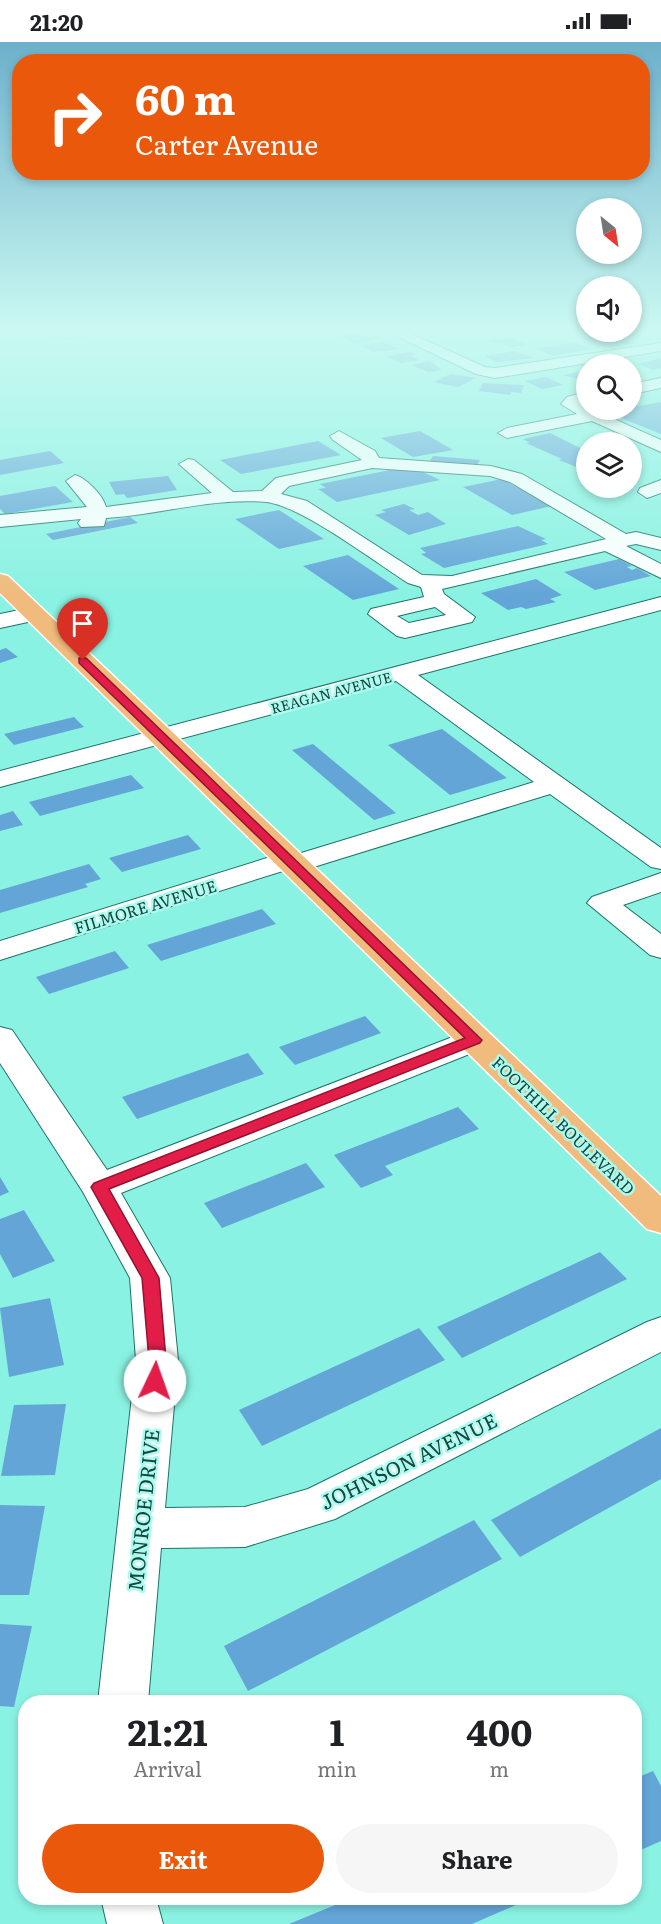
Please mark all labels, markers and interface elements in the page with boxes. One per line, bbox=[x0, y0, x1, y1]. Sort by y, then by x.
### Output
text: 21:20 bbox=[30, 5, 83, 38]
text: 60 m bbox=[135, 66, 236, 128]
icon: right bbox=[36, 78, 114, 156]
text: Carter Avenue bbox=[135, 123, 318, 163]
north arrow bbox=[576, 198, 642, 264]
map controls bbox=[576, 198, 642, 498]
button: sound bbox=[576, 276, 642, 342]
button: search bbox=[576, 354, 642, 420]
button: layers bbox=[576, 432, 642, 498]
pin bbox=[57, 598, 108, 660]
icon: arrive bbox=[66, 607, 99, 640]
street label: REAGAN AVENUE bbox=[268, 666, 394, 718]
street label: FILMORE AVENUE bbox=[71, 873, 219, 939]
street label: FOOTHILL BOULEVARD bbox=[487, 1050, 641, 1200]
position arrow bbox=[123, 1349, 187, 1413]
street label: JOHNSON AVENUE bbox=[315, 1404, 501, 1516]
street label: MONROE DRIVE bbox=[119, 1427, 165, 1593]
text: 21:21 bbox=[128, 1704, 208, 1757]
text: 1 bbox=[330, 1704, 344, 1757]
text: 400 bbox=[466, 1704, 532, 1757]
text: Arrival bbox=[134, 1753, 202, 1783]
text: min bbox=[317, 1753, 357, 1783]
text: m bbox=[490, 1753, 509, 1783]
button: Exit bbox=[42, 1824, 324, 1893]
button: Share bbox=[336, 1824, 618, 1893]

